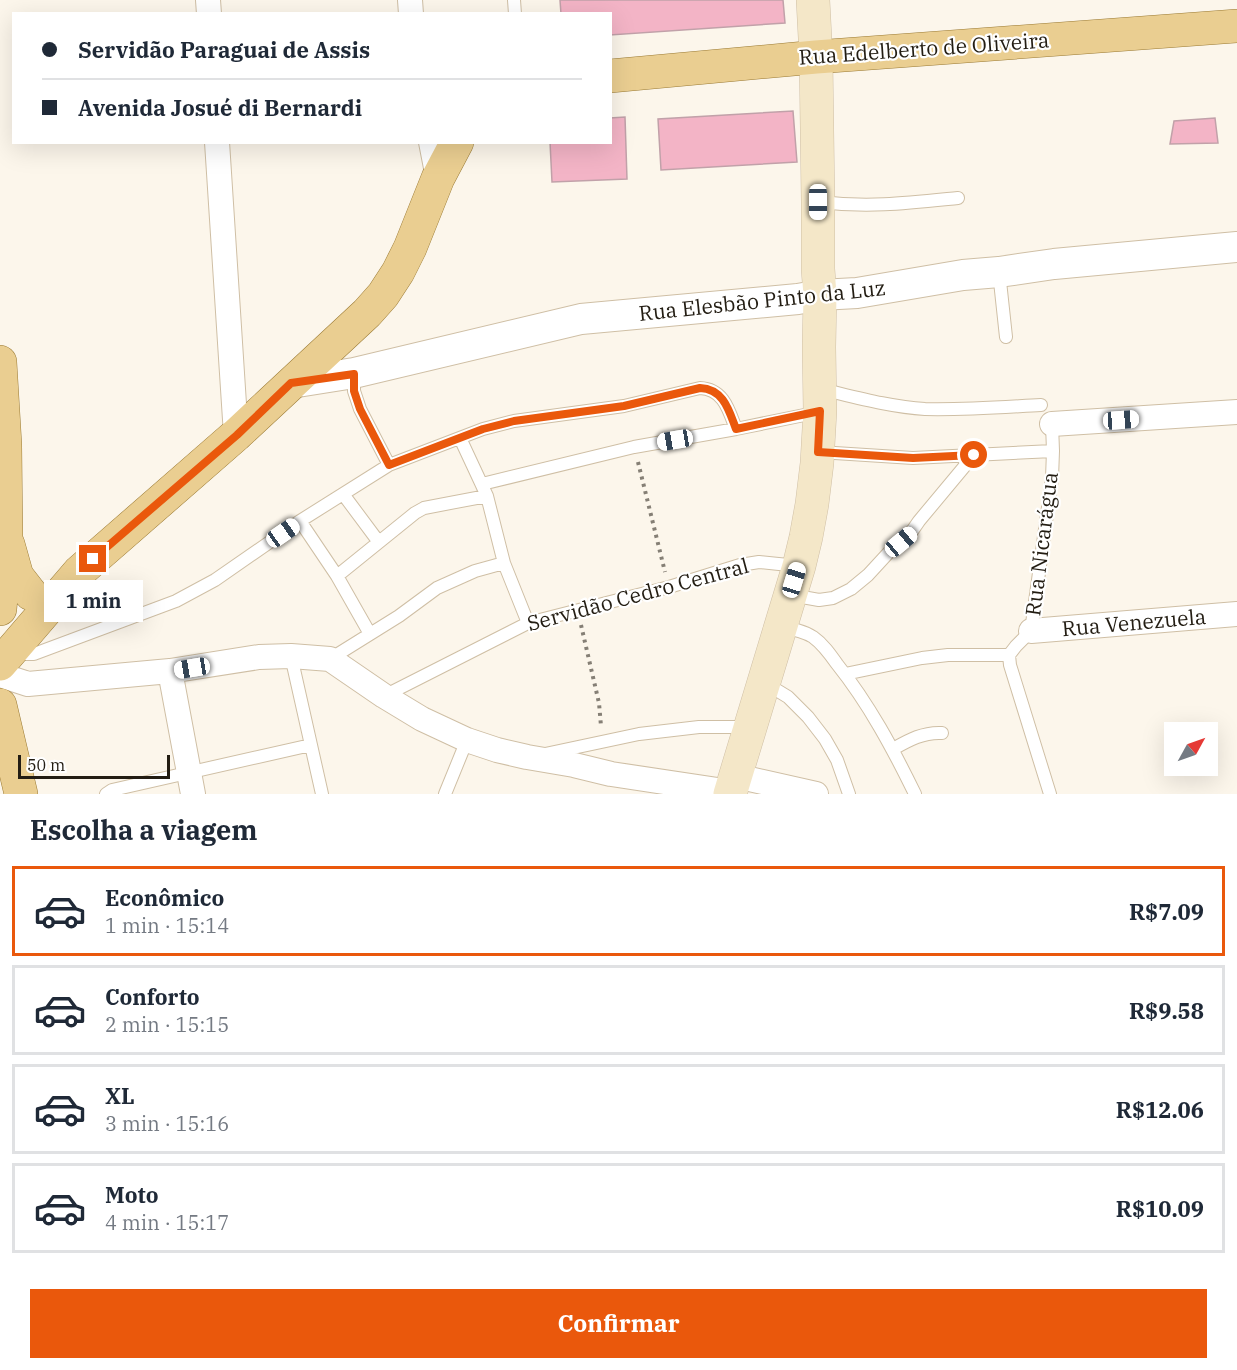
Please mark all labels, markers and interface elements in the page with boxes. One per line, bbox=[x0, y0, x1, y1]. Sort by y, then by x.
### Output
street label: Rua Edelberto de Oliveira bbox=[798, 25, 1050, 71]
text: Servidão Paraguai de Assis bbox=[78, 35, 370, 64]
text: Avenida Josué di Bernardi bbox=[78, 93, 362, 122]
car bbox=[809, 184, 827, 220]
street label: Rua Elesbão Pinto da Luz bbox=[637, 273, 887, 327]
car bbox=[1102, 410, 1140, 430]
car bbox=[656, 428, 694, 452]
route start bbox=[960, 441, 987, 468]
street label: Rua Nicarágua bbox=[1018, 470, 1064, 618]
car bbox=[263, 515, 303, 551]
car bbox=[881, 524, 921, 560]
route end bbox=[79, 545, 106, 572]
street label: Servidão Cedro Central bbox=[524, 551, 752, 637]
car bbox=[780, 560, 808, 600]
callout: 1 min bbox=[44, 580, 142, 622]
text: 1 min bbox=[66, 587, 122, 614]
street label: Rua Venezuela bbox=[1061, 602, 1207, 642]
car bbox=[173, 656, 211, 680]
north arrow bbox=[1164, 722, 1218, 776]
map controls bbox=[1164, 722, 1218, 776]
scale bar bbox=[18, 752, 170, 780]
text: 50 m bbox=[27, 755, 65, 775]
text: Escolha a viagem bbox=[30, 812, 257, 847]
text: Econômico bbox=[105, 883, 224, 912]
icon: car bbox=[33, 884, 87, 938]
text: R$7.09 bbox=[1129, 897, 1204, 926]
text: 1 min · 15:14 bbox=[105, 912, 229, 939]
text: Conforto bbox=[105, 982, 200, 1011]
icon: car bbox=[33, 983, 87, 1037]
text: R$9.58 bbox=[1129, 996, 1204, 1025]
text: 2 min · 15:15 bbox=[105, 1011, 229, 1038]
text: XL bbox=[105, 1081, 135, 1110]
icon: car bbox=[33, 1082, 87, 1136]
text: R$12.06 bbox=[1116, 1095, 1204, 1124]
text: 3 min · 15:16 bbox=[105, 1110, 229, 1137]
text: Moto bbox=[105, 1180, 159, 1209]
icon: car bbox=[33, 1181, 87, 1235]
text: R$10.09 bbox=[1116, 1194, 1204, 1223]
text: 4 min · 15:17 bbox=[105, 1209, 229, 1236]
button: Confirmar bbox=[30, 1289, 1207, 1358]

